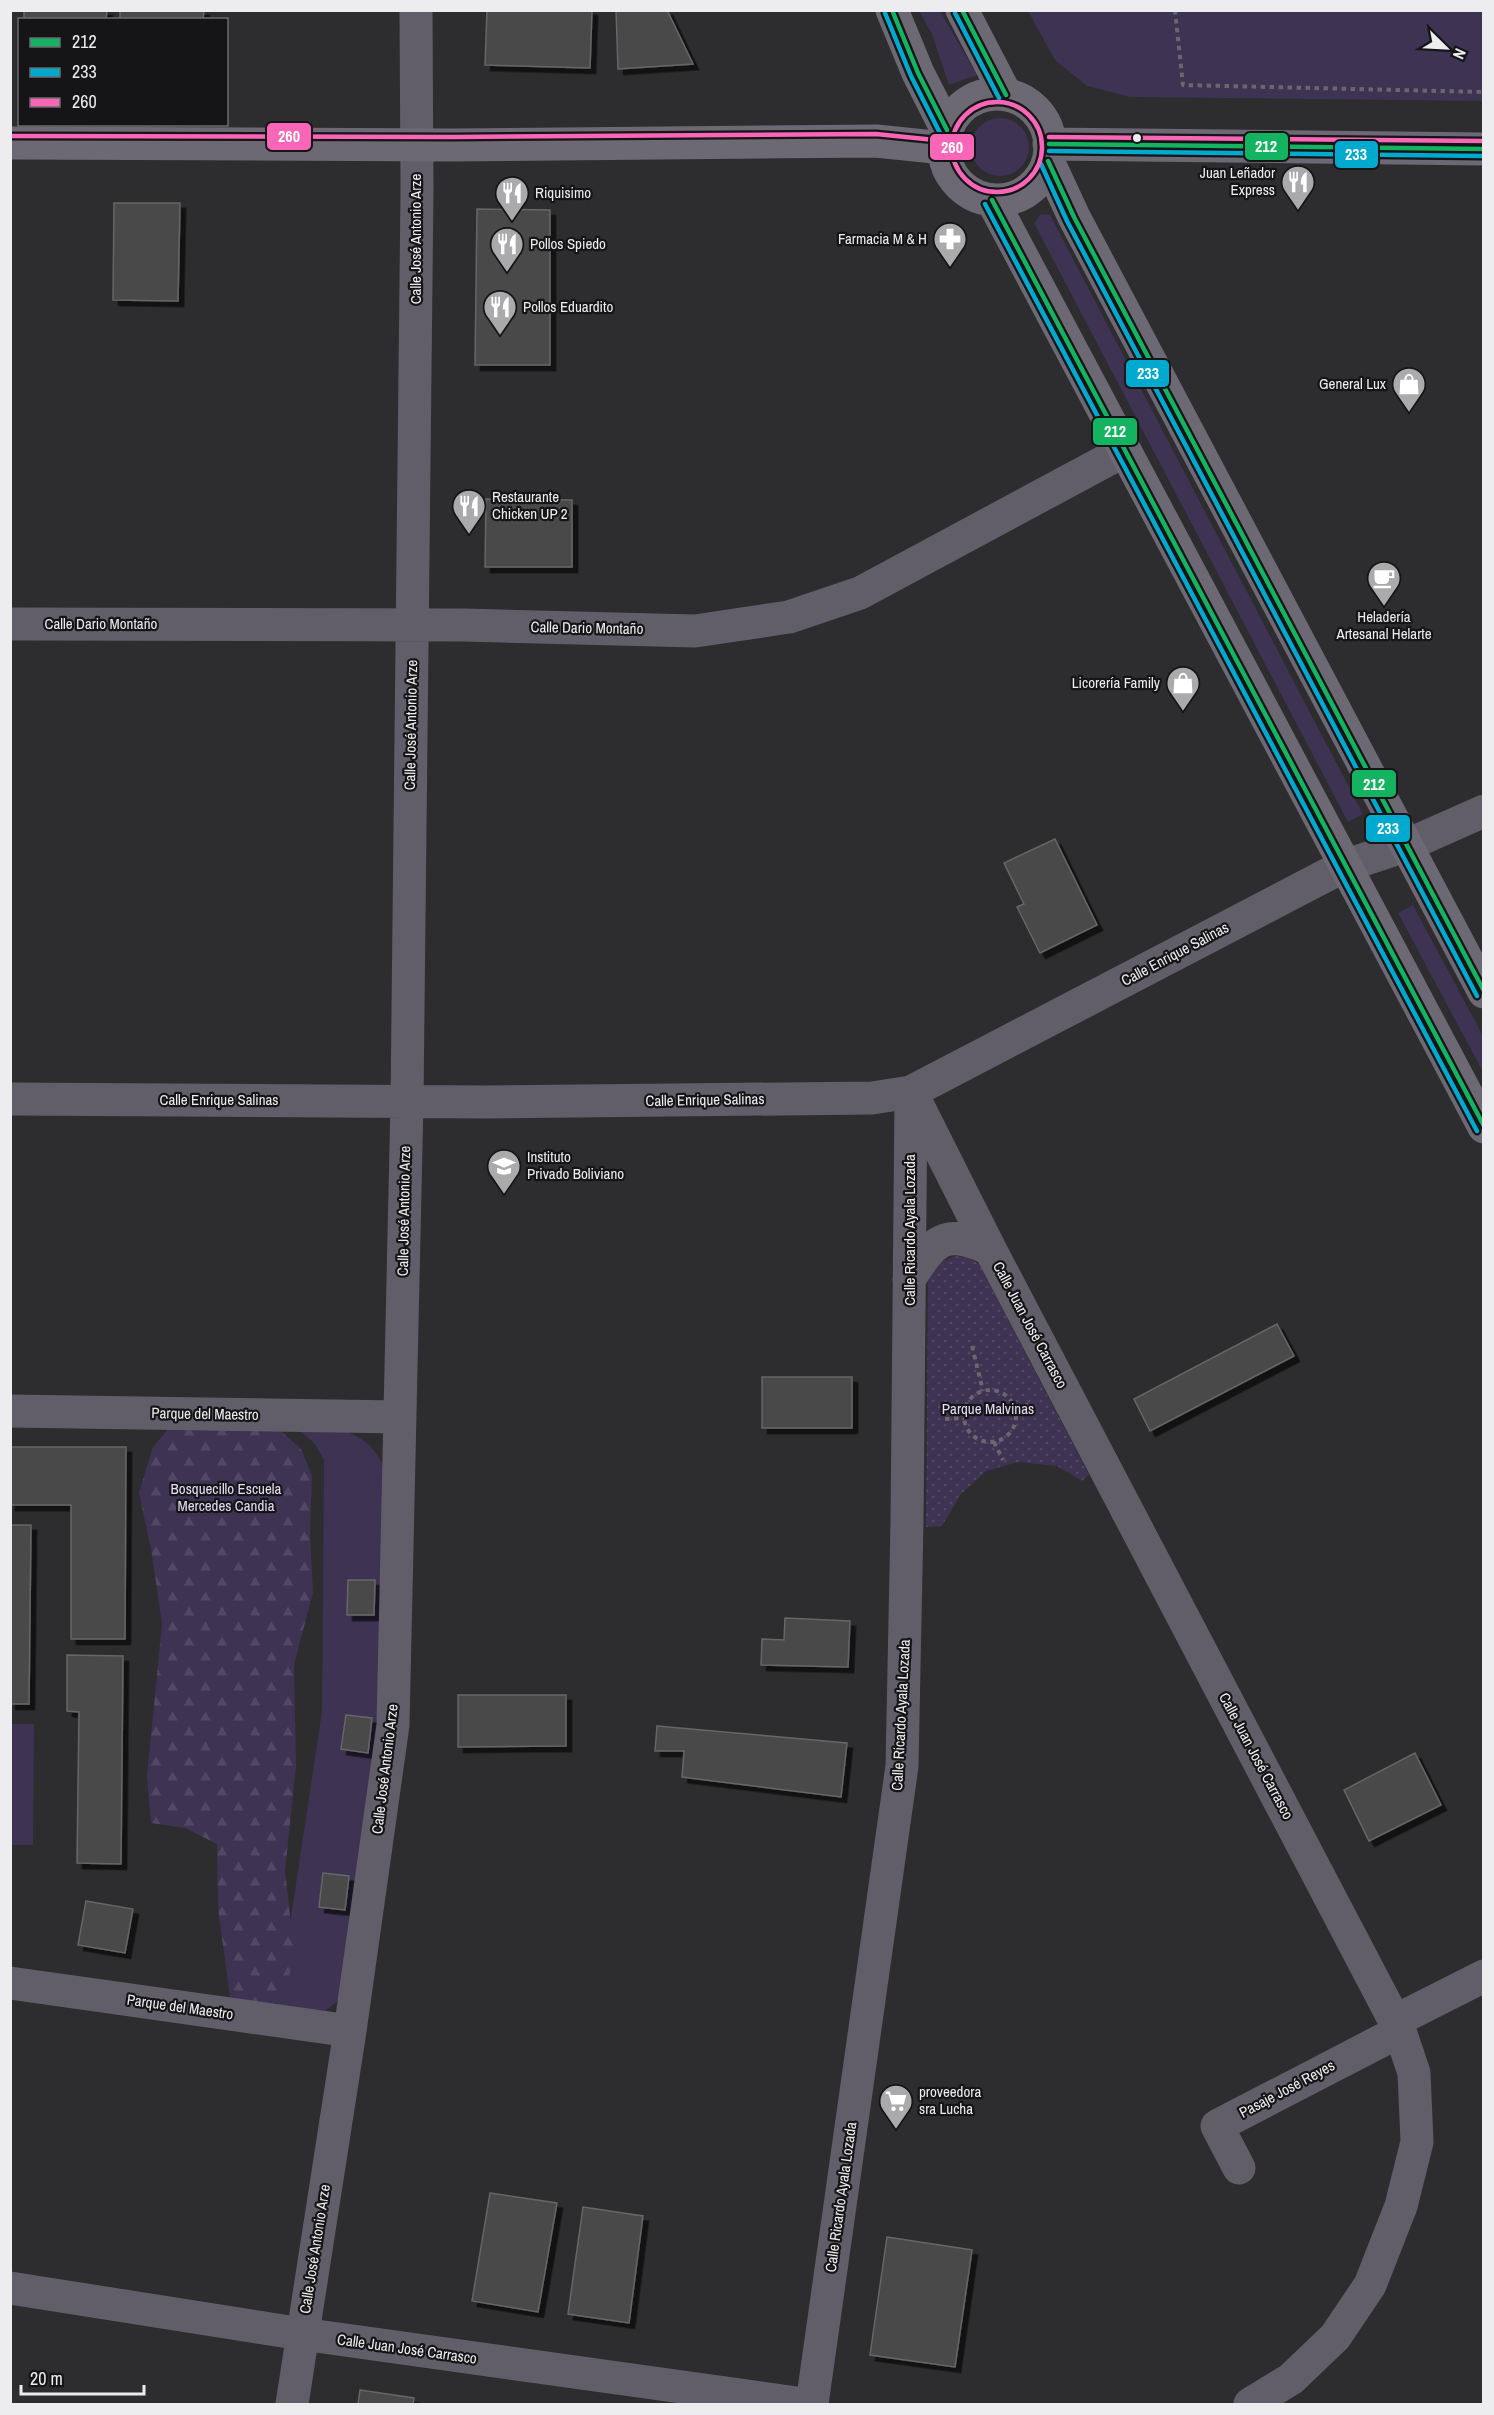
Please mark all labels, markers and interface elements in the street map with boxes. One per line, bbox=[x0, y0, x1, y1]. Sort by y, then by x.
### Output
legend bbox=[18, 18, 228, 126]
north arrow bbox=[1416, 18, 1476, 78]
text: 212 bbox=[72, 29, 97, 54]
text: N bbox=[1448, 45, 1472, 63]
text: 233 bbox=[72, 59, 97, 84]
text: 260 bbox=[72, 89, 97, 114]
line badge: 260 bbox=[266, 122, 312, 151]
text: 260 bbox=[278, 125, 300, 147]
unlabelled marker bbox=[1131, 132, 1143, 144]
line badge: 212 bbox=[1244, 132, 1289, 161]
line badge: 260 bbox=[929, 133, 975, 161]
text: 212 bbox=[1255, 135, 1277, 157]
text: 260 bbox=[941, 136, 963, 158]
line badge: 233 bbox=[1334, 140, 1379, 169]
text: 233 bbox=[1345, 143, 1367, 165]
place label: Juan Leñador Express bbox=[1200, 162, 1275, 200]
restaurant icon: Juan Leñador Express bbox=[1280, 164, 1316, 211]
street label: Calle José Antonio Arze bbox=[405, 174, 426, 304]
restaurant icon: Riquisimo bbox=[494, 175, 530, 222]
place label: Riquisimo bbox=[535, 182, 591, 203]
pharmacy icon: Farmacia M & H bbox=[932, 221, 968, 268]
restaurant icon: Pollos Spiedo bbox=[489, 226, 525, 273]
place label: Farmacia M & H bbox=[838, 228, 927, 249]
place label: Pollos Spiedo bbox=[530, 233, 606, 254]
restaurant icon: Pollos Eduardito bbox=[482, 289, 518, 336]
place label: Pollos Eduardito bbox=[523, 296, 613, 317]
line badge: 233 bbox=[1125, 359, 1170, 388]
text: 233 bbox=[1137, 362, 1159, 384]
shop icon: General Lux bbox=[1391, 366, 1427, 413]
place label: General Lux bbox=[1319, 373, 1387, 394]
line badge: 212 bbox=[1092, 417, 1138, 446]
text: 212 bbox=[1104, 420, 1126, 442]
place label: Restaurante Chicken UP 2 bbox=[492, 486, 568, 524]
restaurant icon: Restaurante Chicken UP 2 bbox=[451, 488, 487, 535]
cafe icon: Heladería Artesanal Helarte bbox=[1366, 560, 1402, 607]
place label: Heladería Artesanal Helarte bbox=[1335, 606, 1432, 644]
street label: Calle Dario Montaño bbox=[45, 613, 158, 634]
street label: Calle Dario Montaño bbox=[530, 616, 644, 639]
street label: Calle José Antonio Arze bbox=[399, 659, 422, 790]
shop icon: Licorería Family bbox=[1165, 665, 1201, 712]
place label: Licorería Family bbox=[1072, 672, 1161, 693]
line badge: 212 bbox=[1351, 769, 1397, 798]
text: 212 bbox=[1363, 773, 1385, 795]
line badge: 233 bbox=[1365, 814, 1411, 843]
text: 233 bbox=[1377, 817, 1399, 839]
street label: Calle Enrique Salinas bbox=[1117, 916, 1232, 991]
street label: Calle Enrique Salinas bbox=[645, 1088, 765, 1111]
street label: Calle Enrique Salinas bbox=[160, 1089, 278, 1110]
street label: Calle José Antonio Arze bbox=[392, 1145, 415, 1276]
place label: Instituto Privado Boliviano bbox=[527, 1146, 624, 1184]
school or university icon: Instituto Privado Boliviano bbox=[486, 1148, 522, 1195]
street label: Calle Ricardo Ayala Lozada bbox=[899, 1154, 920, 1306]
street label: Calle Juan José Carrasco bbox=[988, 1258, 1073, 1392]
park label: Parque Malvinas bbox=[942, 1398, 1034, 1419]
street label: Parque del Maestro bbox=[151, 1402, 259, 1425]
park label: Bosquecillo Escuela Mercedes Candia bbox=[171, 1478, 282, 1516]
street label: Calle Ricardo Ayala Lozada bbox=[886, 1639, 915, 1791]
street label: Calle Juan José Carrasco bbox=[1214, 1689, 1299, 1823]
street label: Calle José Antonio Arze bbox=[366, 1703, 403, 1835]
street label: Parque del Maestro bbox=[125, 1989, 235, 2024]
street label: Pasaje José Reyes bbox=[1235, 2055, 1338, 2123]
place label: proveedora sra Lucha bbox=[919, 2081, 981, 2119]
supermarket icon: proveedora sra Lucha bbox=[878, 2083, 914, 2130]
street label: Calle Ricardo Ayala Lozada bbox=[820, 2120, 861, 2273]
street label: Calle José Antonio Arze bbox=[294, 2183, 335, 2315]
street label: Calle Juan José Carrasco bbox=[336, 2328, 478, 2369]
scale bar bbox=[21, 2358, 144, 2396]
text: 20 m bbox=[30, 2366, 63, 2391]

